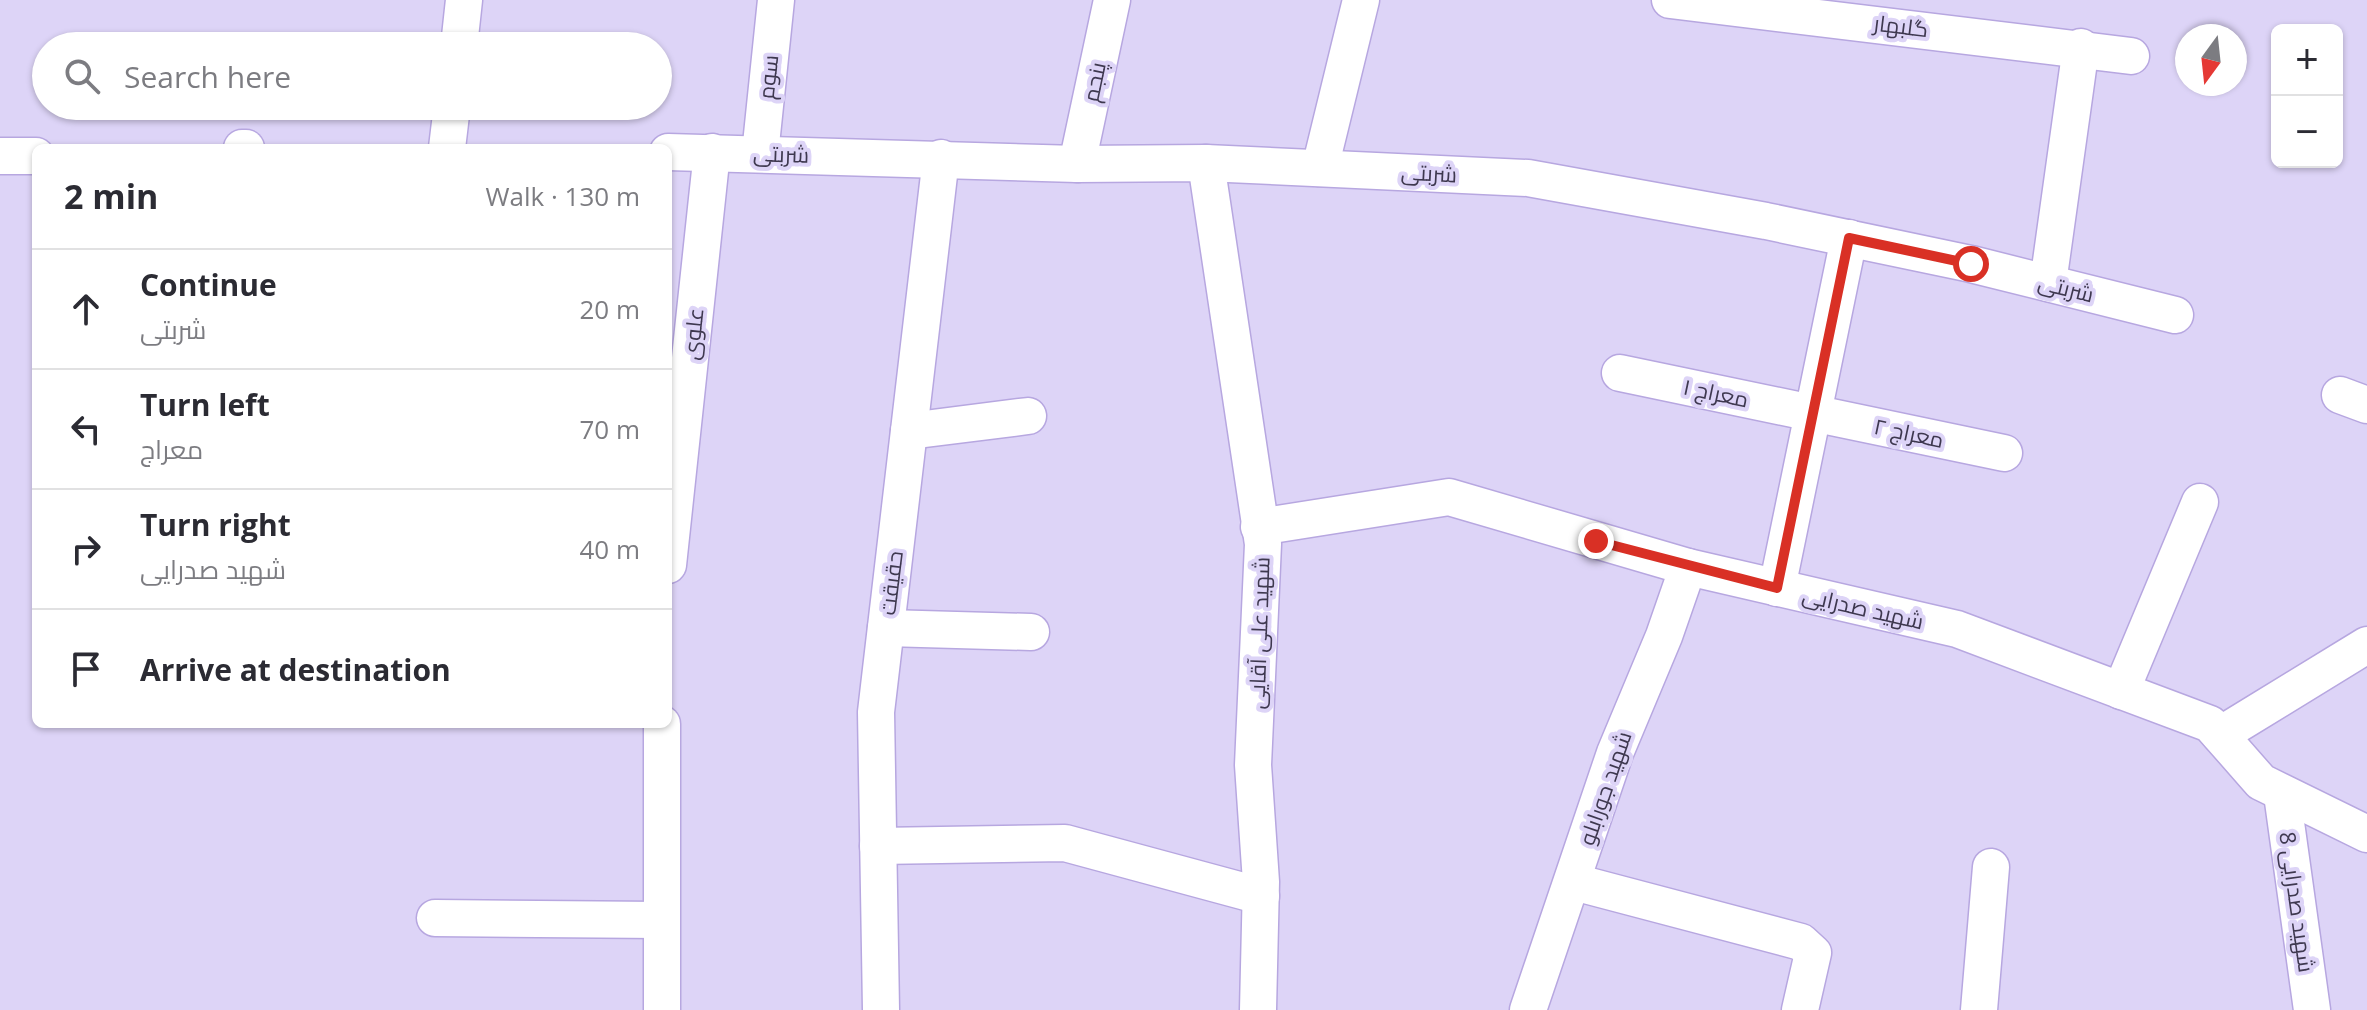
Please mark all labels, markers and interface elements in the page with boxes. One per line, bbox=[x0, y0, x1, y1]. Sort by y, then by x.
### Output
street label: گلبهار bbox=[1870, 7, 1930, 43]
north arrow bbox=[2175, 24, 2247, 96]
map controls bbox=[2271, 24, 2343, 168]
button: + bbox=[2271, 24, 2343, 96]
search box bbox=[32, 32, 672, 120]
street label: سوم bbox=[750, 53, 786, 101]
icon: search bbox=[60, 54, 104, 98]
text: Search here bbox=[124, 56, 291, 97]
street label: پنجم bbox=[1074, 59, 1114, 105]
button: − bbox=[2271, 96, 2343, 168]
street label: شربتی bbox=[752, 137, 810, 169]
street label: شربتی bbox=[1400, 156, 1458, 188]
text: 2 min bbox=[64, 173, 158, 219]
text: Walk · 130 m bbox=[486, 178, 640, 214]
route start bbox=[1953, 246, 1989, 282]
text: Continue bbox=[140, 264, 277, 305]
street label: شربتی bbox=[2035, 266, 2097, 308]
icon: ahead bbox=[64, 287, 108, 331]
text: 20 m bbox=[579, 291, 640, 327]
street label: علوی bbox=[674, 306, 710, 361]
text: شربتی bbox=[140, 311, 206, 347]
street label: معراج ۱ bbox=[1681, 370, 1752, 415]
text: Turn left bbox=[140, 384, 270, 425]
icon: left bbox=[64, 407, 108, 451]
street label: معراج ۲ bbox=[1871, 410, 1947, 455]
text: 70 m bbox=[579, 411, 640, 447]
text: معراج bbox=[140, 431, 203, 467]
text: Turn right bbox=[140, 504, 291, 545]
route end bbox=[1578, 523, 1614, 559]
icon: right bbox=[64, 527, 108, 571]
text: 40 m bbox=[579, 531, 640, 567]
street label: حقیقت bbox=[871, 549, 909, 617]
text: شهید صدرایی bbox=[140, 551, 286, 587]
street label: شهید علی آقایی bbox=[1240, 556, 1276, 710]
street label: شهید صدرایی bbox=[1800, 579, 1927, 636]
icon: arrive bbox=[64, 647, 108, 691]
text: Arrive at destination bbox=[140, 649, 451, 690]
street label: شهید جورابلو bbox=[1571, 727, 1638, 849]
street label: شهید صدرایی 8 bbox=[2273, 830, 2323, 974]

